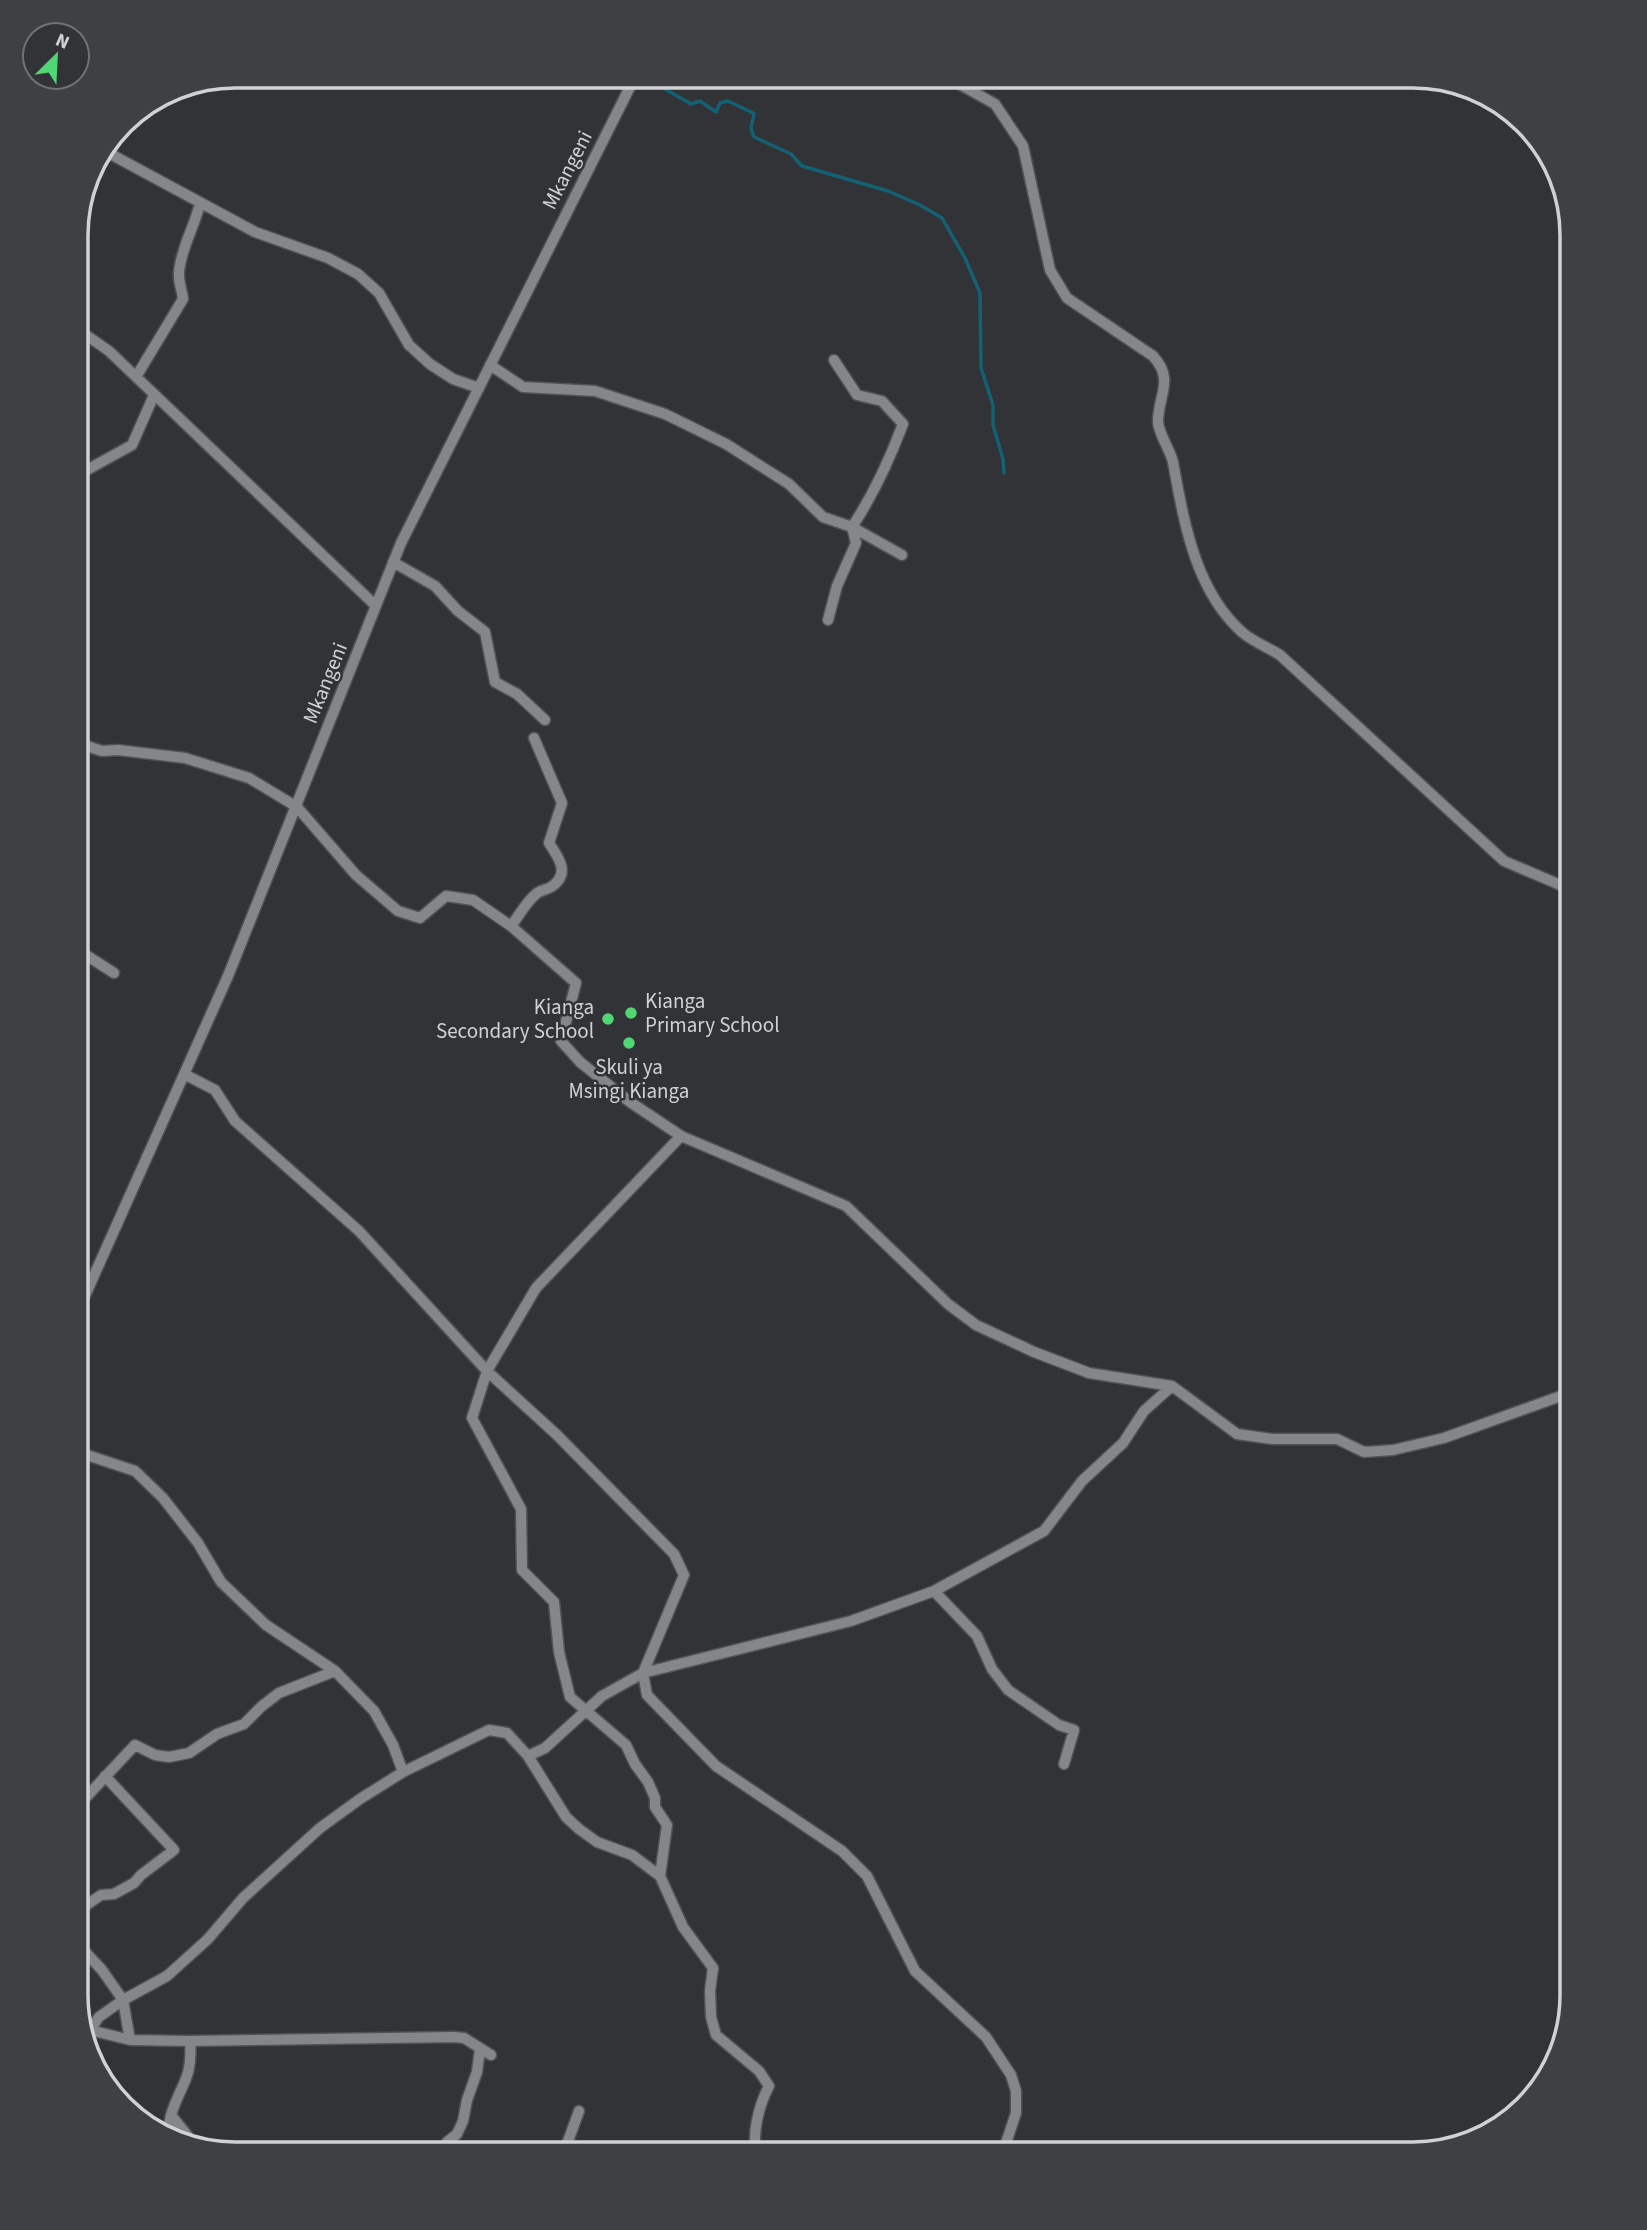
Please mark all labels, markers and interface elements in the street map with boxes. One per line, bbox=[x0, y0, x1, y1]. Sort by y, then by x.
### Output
north arrow bbox=[21, 21, 91, 91]
text: N bbox=[51, 27, 74, 57]
street label: Mkangeni bbox=[534, 125, 600, 215]
street label: Mkangeni bbox=[295, 638, 355, 728]
place label: Kianga Primary School bbox=[645, 986, 780, 1040]
place label: Kianga Secondary School bbox=[436, 992, 594, 1046]
marker: Kianga Primary School bbox=[623, 1005, 639, 1021]
marker: Kianga Secondary School bbox=[600, 1011, 616, 1027]
marker: Skuli ya Msingi Kianga bbox=[621, 1035, 637, 1051]
place label: Skuli ya Msingi Kianga bbox=[569, 1052, 689, 1106]

